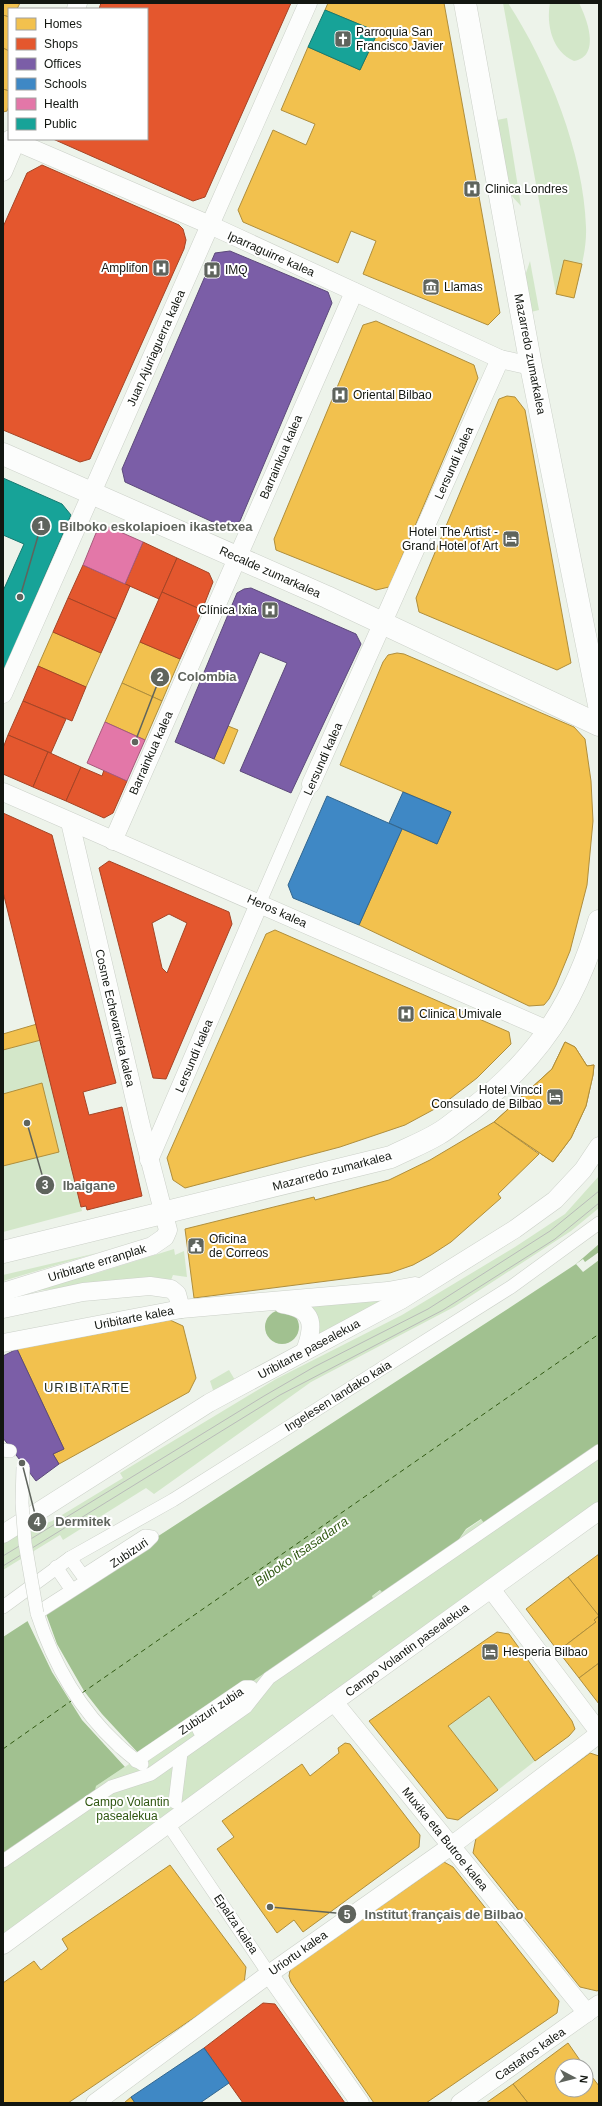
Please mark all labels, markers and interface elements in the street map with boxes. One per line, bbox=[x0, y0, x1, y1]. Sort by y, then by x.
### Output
legend bbox=[8, 8, 148, 140]
text: Homes bbox=[44, 17, 82, 31]
place label: Parroquia San Francisco Javier bbox=[356, 25, 443, 53]
church icon: Parroquia San Francisco Javier bbox=[333, 29, 353, 49]
text: Shops bbox=[44, 37, 78, 51]
text: Offices bbox=[44, 57, 81, 71]
text: Schools bbox=[44, 77, 87, 91]
text: Health bbox=[44, 97, 79, 111]
text: Public bbox=[44, 117, 77, 131]
hospital icon: Clinica Londres bbox=[462, 179, 482, 199]
place label: Clinica Londres bbox=[485, 182, 568, 196]
street label: Iparraguirre kalea bbox=[225, 228, 317, 280]
hospital icon: Amplifon bbox=[151, 258, 171, 278]
hospital icon: IMQ bbox=[202, 260, 222, 280]
place label: Amplifon bbox=[101, 261, 148, 275]
place label: IMQ bbox=[225, 263, 248, 277]
museum icon: Llamas bbox=[421, 277, 441, 297]
place label: Llamas bbox=[444, 280, 483, 294]
street label: Juan Ajuriaguerra kalea bbox=[124, 287, 188, 408]
street label: Mazarredo zumarkalea bbox=[511, 292, 549, 416]
hospital icon: Oriental Bilbao bbox=[330, 385, 350, 405]
place label: Oriental Bilbao bbox=[353, 388, 432, 402]
street label: Barrainkua kalea bbox=[257, 413, 305, 501]
street label: Lersundi kalea bbox=[432, 424, 476, 502]
callout: Bilboko eskolapioen ikastetxea bbox=[31, 514, 260, 539]
text: 1 bbox=[38, 519, 45, 533]
text: Bilboko eskolapioen ikastetxea bbox=[60, 519, 253, 534]
place label: Hotel The Artist - Grand Hotel of Art bbox=[402, 525, 499, 553]
hotel icon: Hotel The Artist - Grand Hotel of Art bbox=[501, 529, 521, 549]
street label: Recalde zumarkalea bbox=[217, 543, 323, 601]
hospital icon: Clínica Ixia bbox=[260, 600, 280, 620]
place label: Clínica Ixia bbox=[198, 603, 257, 617]
callout: Colombia bbox=[150, 664, 245, 689]
text: Colombia bbox=[177, 669, 237, 684]
text: 2 bbox=[157, 670, 164, 684]
street label: Barrainkua kalea bbox=[126, 709, 176, 797]
street label: Lersundi kalea bbox=[301, 720, 345, 798]
street label: Heros kalea bbox=[245, 892, 309, 931]
street label: Cosme Echevarrieta kalea bbox=[92, 948, 138, 1088]
hospital icon: Clinica Umivale bbox=[396, 1004, 416, 1024]
place label: Clinica Umivale bbox=[419, 1007, 502, 1021]
street label: Lersundi kalea bbox=[172, 1017, 216, 1095]
place label: Hotel Vincci Consulado de Bilbao bbox=[431, 1083, 542, 1111]
hotel icon: Hotel Vincci Consulado de Bilbao bbox=[545, 1087, 565, 1107]
street label: Mazarredo zumarkalea bbox=[271, 1148, 393, 1194]
callout: Ibaigane bbox=[35, 1173, 124, 1198]
text: 3 bbox=[42, 1178, 49, 1192]
text: Ibaigane bbox=[63, 1178, 115, 1193]
place label: Oficina de Correos bbox=[209, 1232, 268, 1260]
public building icon: Oficina de Correos bbox=[186, 1236, 206, 1256]
street label: Uribitarte erranplak bbox=[46, 1241, 149, 1285]
street label: Uribitarte kalea bbox=[93, 1303, 175, 1333]
street label: Uribitarte pasealekua bbox=[256, 1316, 363, 1382]
street label: Ingelesen landako kaia bbox=[282, 1357, 394, 1434]
district label: URIBITARTE bbox=[44, 1380, 130, 1395]
callout: Dermitek bbox=[27, 1509, 118, 1534]
text: Dermitek bbox=[55, 1514, 112, 1529]
water label: Bilboko itsasadarra bbox=[252, 1514, 351, 1589]
text: 4 bbox=[34, 1515, 41, 1529]
street label: Zubizuri bbox=[107, 1535, 151, 1571]
street label: Campo Volantin pasealekua bbox=[342, 1600, 472, 1700]
hotel icon: Hesperia Bilbao bbox=[480, 1642, 500, 1662]
place label: Hesperia Bilbao bbox=[503, 1645, 588, 1659]
street label: Zubizuri zubia bbox=[176, 1684, 246, 1738]
street label: Muxika eta Butroe kalea bbox=[399, 1785, 491, 1894]
park label: Campo Volantin pasealekua bbox=[85, 1795, 169, 1823]
street label: Epalza kalea bbox=[211, 1892, 261, 1957]
callout: Institut français de Bilbao bbox=[337, 1902, 532, 1927]
text: Institut français de Bilbao bbox=[365, 1907, 524, 1922]
text: 5 bbox=[344, 1908, 351, 1922]
street label: Uriortu kalea bbox=[266, 1928, 330, 1978]
street label: Castaños kalea bbox=[492, 2024, 568, 2083]
north arrow bbox=[554, 2058, 594, 2098]
text: N bbox=[577, 2075, 590, 2084]

